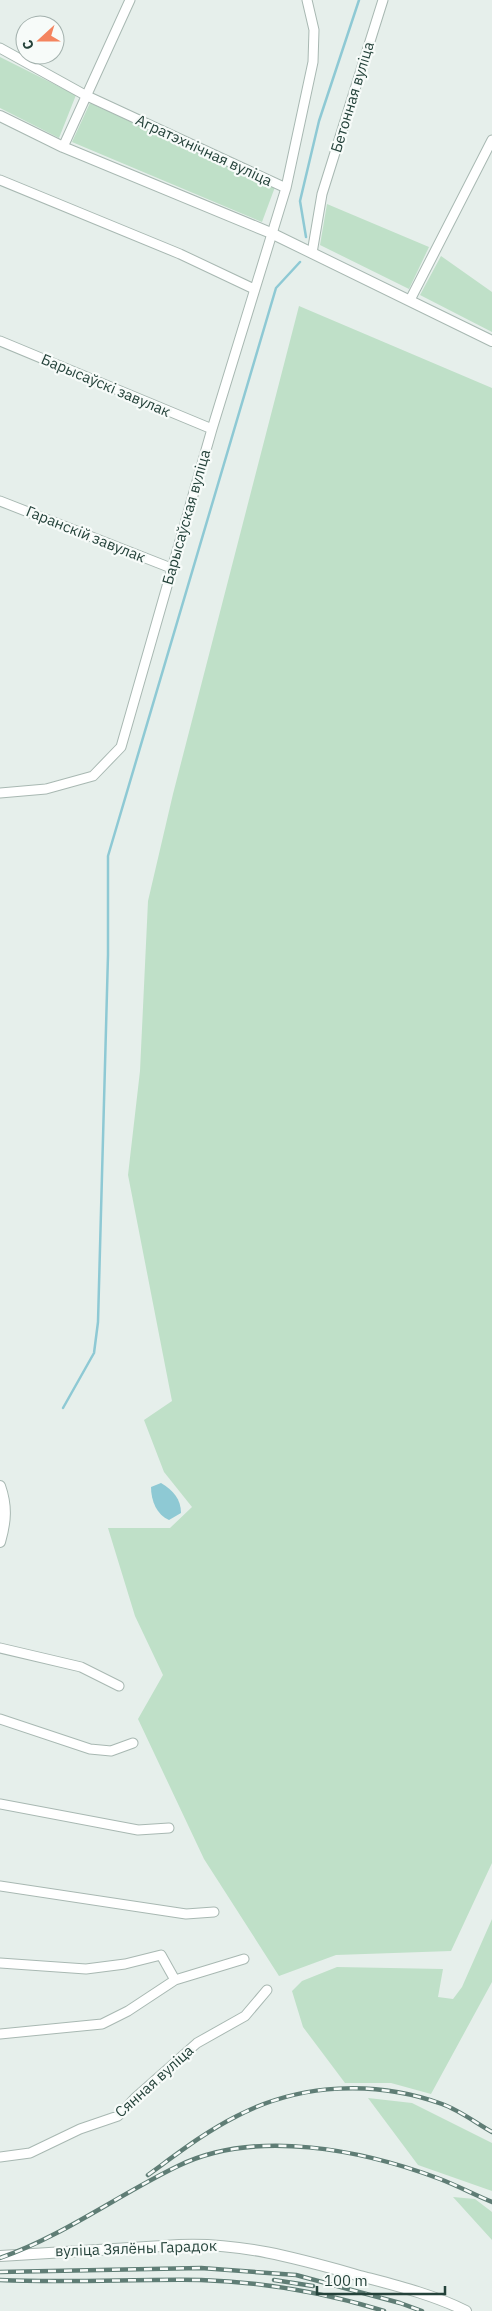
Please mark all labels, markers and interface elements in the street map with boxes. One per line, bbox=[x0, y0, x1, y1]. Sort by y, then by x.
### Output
north arrow bbox=[15, 15, 65, 65]
text: С bbox=[18, 37, 38, 52]
street label: Бетонная вуліца bbox=[326, 39, 378, 155]
street label: Агратэхнічная вуліца bbox=[133, 110, 275, 190]
street label: Барысаўскі завулак bbox=[38, 349, 174, 421]
street label: Барысаўская вуліца bbox=[158, 447, 214, 587]
street label: Гаранскій завулак bbox=[23, 501, 149, 567]
street label: Сянная вуліца bbox=[111, 2041, 197, 2121]
street label: вуліца Зялёны Гарадок bbox=[55, 2236, 217, 2260]
scale bar bbox=[317, 2264, 444, 2296]
text: 100 m bbox=[324, 2271, 368, 2290]

